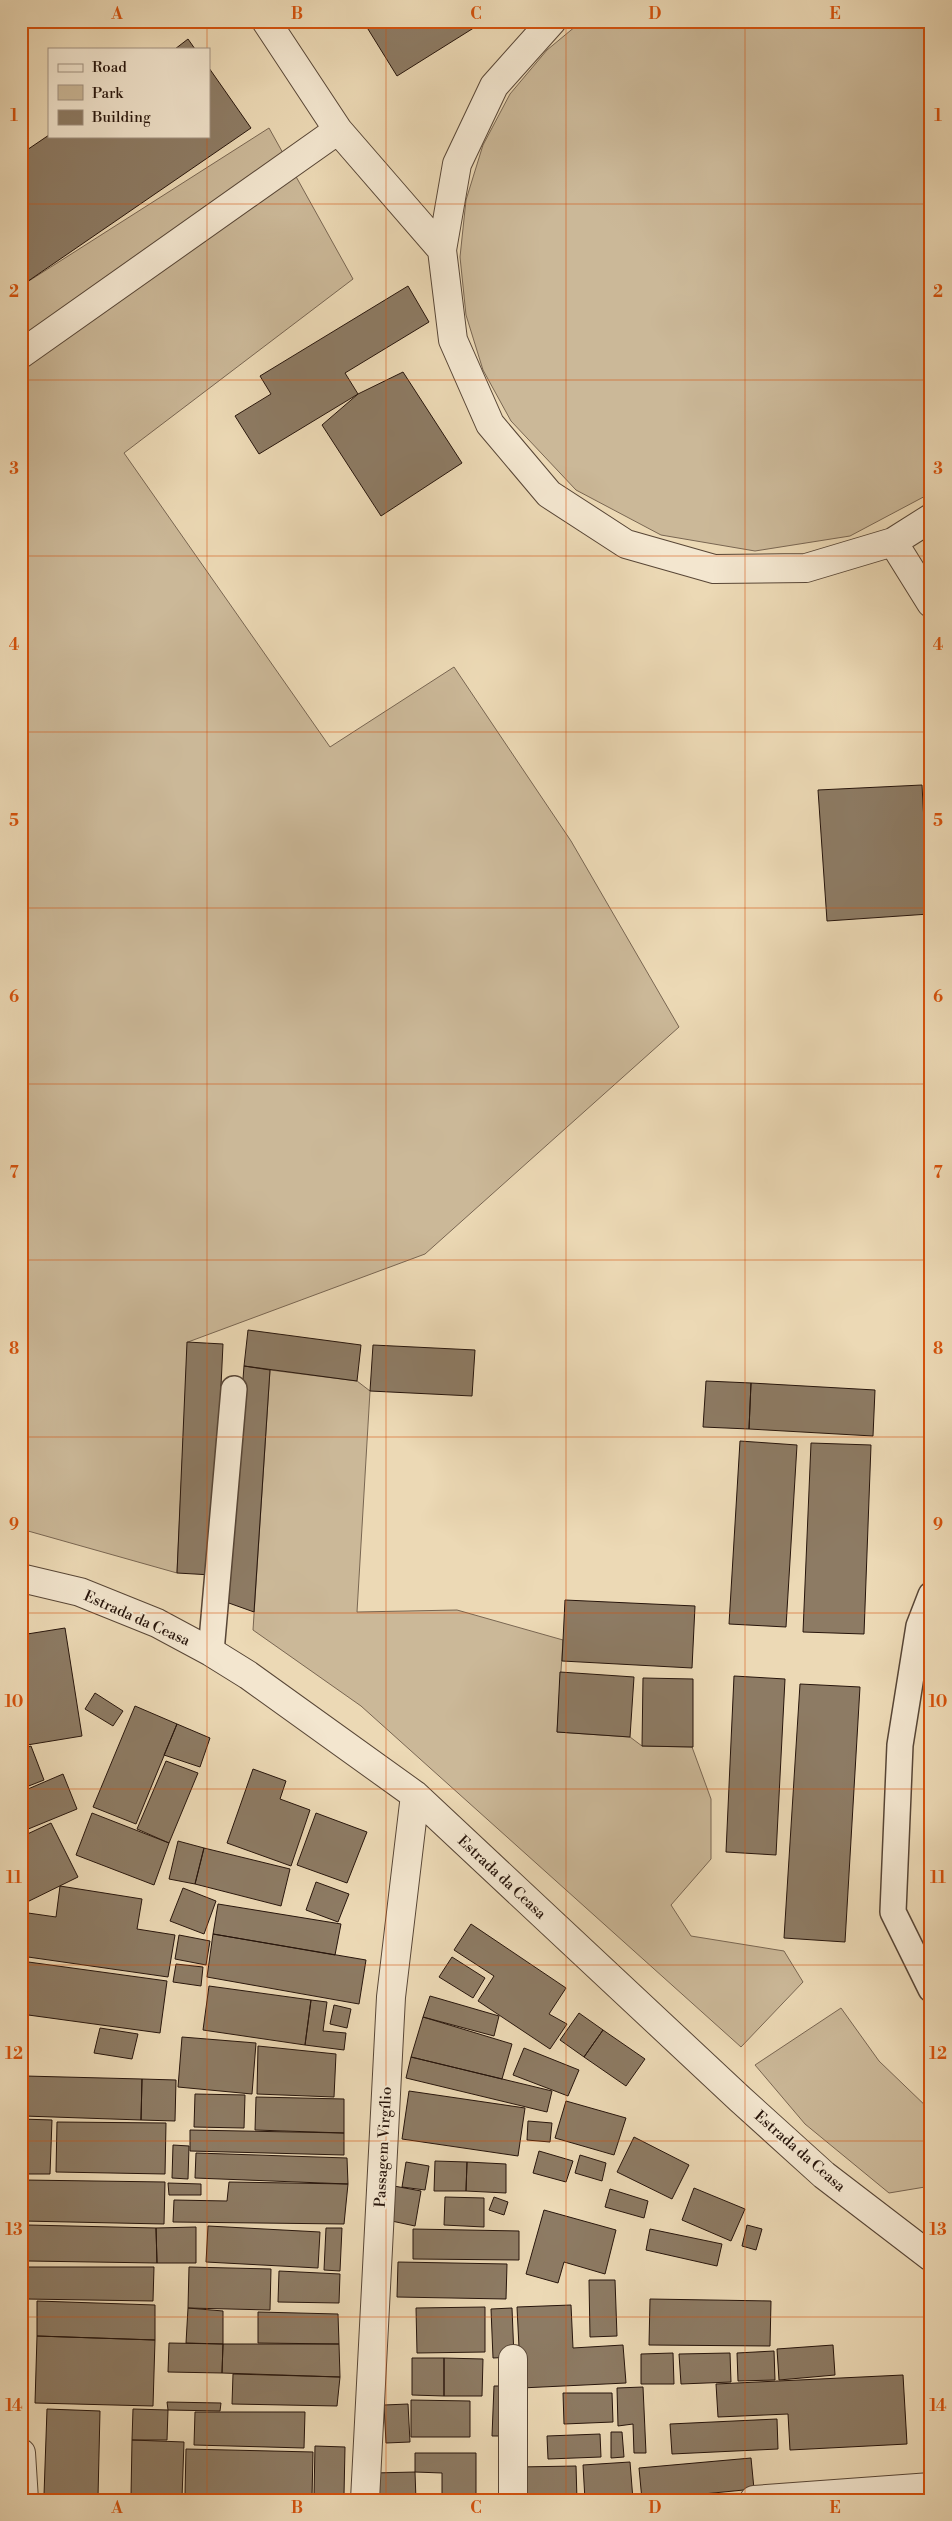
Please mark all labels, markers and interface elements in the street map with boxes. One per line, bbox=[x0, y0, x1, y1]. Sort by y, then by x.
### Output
text: A bbox=[110, 4, 123, 24]
text: B bbox=[291, 4, 303, 24]
text: C bbox=[470, 4, 482, 24]
text: D bbox=[649, 4, 662, 24]
text: E bbox=[829, 4, 841, 24]
legend bbox=[48, 48, 210, 138]
text: Road bbox=[92, 58, 127, 77]
text: Park bbox=[92, 84, 124, 103]
text: 1 bbox=[10, 106, 18, 126]
text: 1 bbox=[934, 106, 942, 126]
text: Building bbox=[91, 108, 151, 127]
text: 2 bbox=[9, 282, 19, 302]
text: 2 bbox=[933, 282, 943, 302]
text: 3 bbox=[9, 459, 19, 479]
text: 3 bbox=[933, 459, 943, 479]
text: 4 bbox=[9, 635, 20, 655]
text: 4 bbox=[933, 635, 944, 655]
text: 5 bbox=[9, 811, 19, 831]
text: 5 bbox=[933, 811, 943, 831]
text: 6 bbox=[9, 987, 19, 1007]
text: 6 bbox=[933, 987, 943, 1007]
text: 7 bbox=[9, 1163, 19, 1183]
text: 7 bbox=[933, 1163, 943, 1183]
text: 8 bbox=[9, 1339, 19, 1359]
text: 8 bbox=[933, 1339, 943, 1359]
text: 9 bbox=[9, 1515, 19, 1535]
text: 9 bbox=[933, 1515, 943, 1535]
street label: Estrada da Ceasa bbox=[81, 1587, 193, 1651]
text: 10 bbox=[5, 1692, 23, 1712]
text: 10 bbox=[929, 1692, 947, 1712]
street label: Estrada da Ceasa bbox=[453, 1831, 550, 1924]
text: 11 bbox=[6, 1868, 22, 1888]
text: 11 bbox=[930, 1868, 946, 1888]
text: 12 bbox=[5, 2044, 23, 2064]
text: 12 bbox=[929, 2044, 947, 2064]
street label: Passagem Virgílio bbox=[371, 2086, 396, 2208]
street label: Estrada da Ceasa bbox=[750, 2107, 849, 2196]
text: 13 bbox=[5, 2220, 23, 2240]
text: 13 bbox=[929, 2220, 947, 2240]
text: 14 bbox=[5, 2396, 23, 2416]
text: 14 bbox=[929, 2396, 947, 2416]
text: A bbox=[110, 2498, 123, 2518]
text: B bbox=[291, 2498, 303, 2518]
text: C bbox=[470, 2498, 482, 2518]
text: D bbox=[649, 2498, 662, 2518]
text: E bbox=[829, 2498, 841, 2518]

